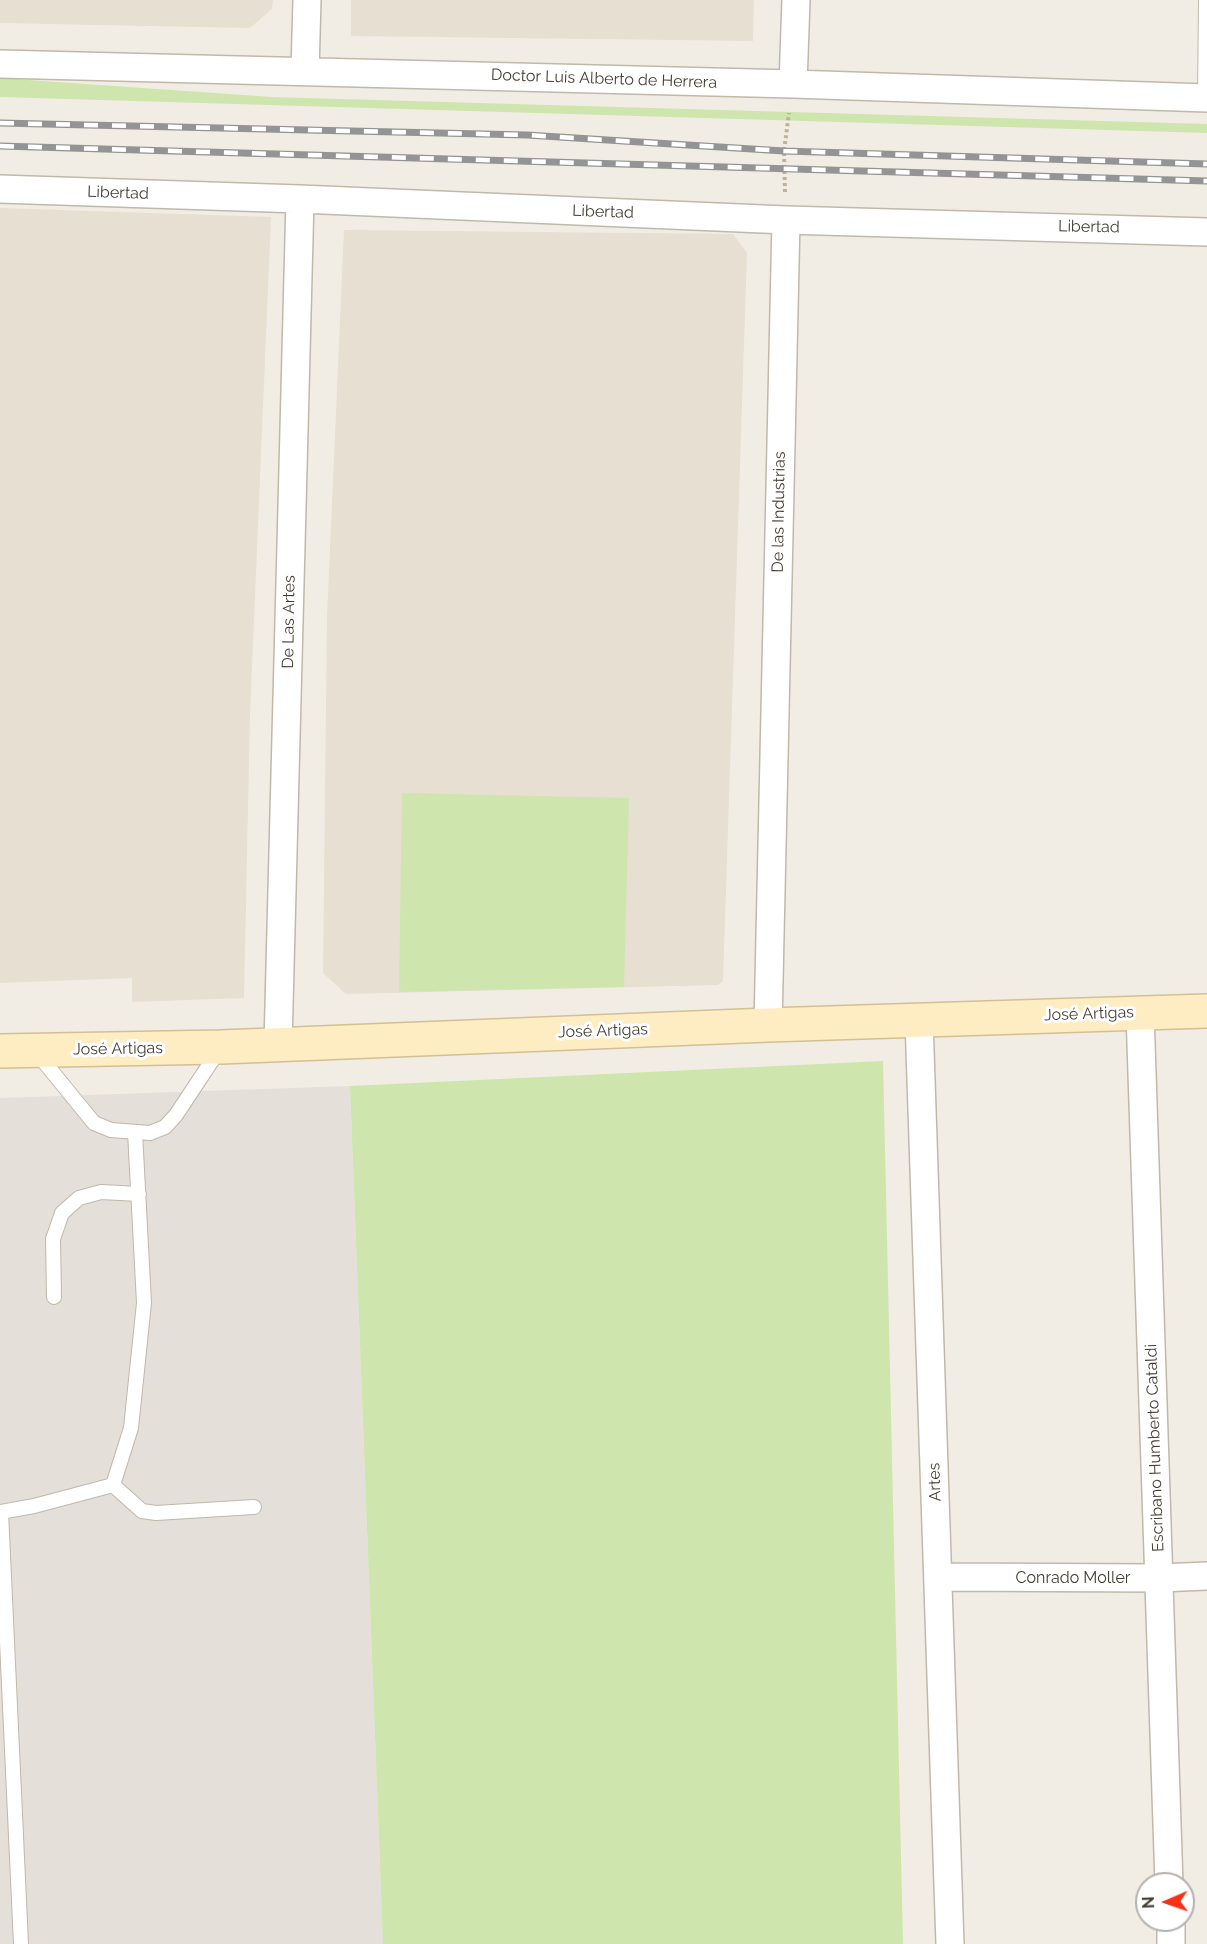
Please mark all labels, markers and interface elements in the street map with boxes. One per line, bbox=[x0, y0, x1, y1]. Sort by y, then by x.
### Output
street label: Doctor Luis Alberto de Herrera bbox=[491, 65, 717, 93]
street label: Libertad bbox=[87, 182, 149, 204]
street label: Libertad bbox=[572, 201, 634, 223]
street label: Libertad bbox=[1058, 217, 1120, 237]
street label: De las Industrias bbox=[768, 451, 790, 573]
street label: De Las Artes bbox=[279, 575, 299, 669]
street label: José Artigas bbox=[1044, 1003, 1134, 1025]
street label: José Artigas bbox=[558, 1020, 648, 1042]
street label: José Artigas bbox=[73, 1039, 163, 1059]
street label: Escribano Humberto Cataldi bbox=[1142, 1344, 1168, 1552]
street label: Artes bbox=[925, 1462, 945, 1502]
street label: Conrado Moller bbox=[1016, 1568, 1130, 1588]
north arrow bbox=[1135, 1872, 1195, 1932]
text: N bbox=[1139, 1896, 1158, 1909]

